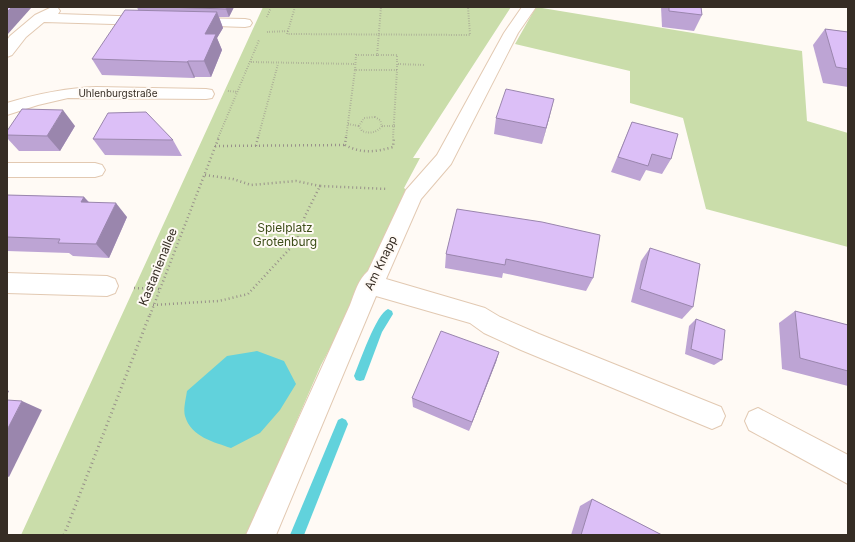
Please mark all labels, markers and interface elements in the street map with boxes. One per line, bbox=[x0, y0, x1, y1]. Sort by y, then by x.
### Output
street label: Uhlenburgstraße bbox=[78, 87, 158, 99]
park label: Spielplatz Grotenburg bbox=[253, 220, 317, 249]
street label: Kastanienallee bbox=[135, 226, 180, 308]
street label: Am Knapp bbox=[361, 233, 400, 292]

